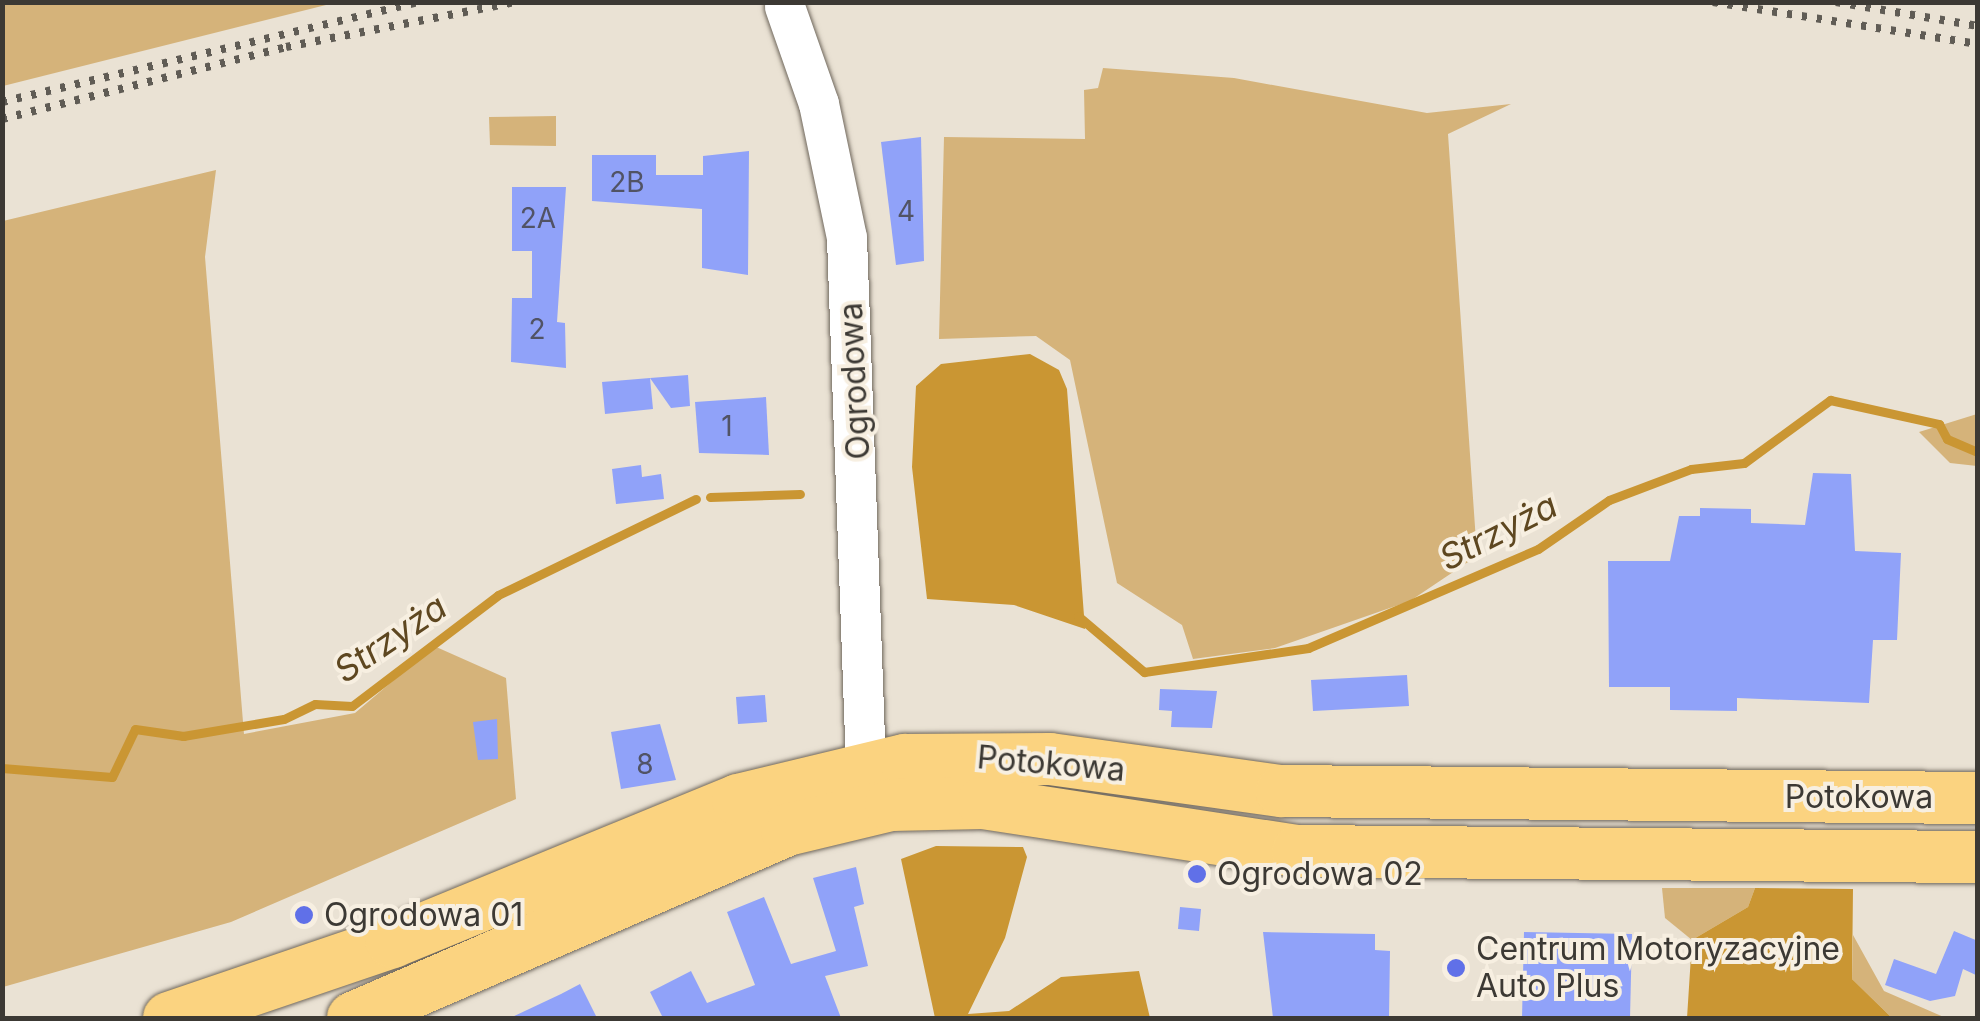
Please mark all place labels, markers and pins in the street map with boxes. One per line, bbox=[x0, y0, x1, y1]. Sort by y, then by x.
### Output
place label: Ogrodowa 02 bbox=[1217, 855, 1423, 893]
marker: Ogrodowa 02 bbox=[1186, 863, 1208, 885]
place label: Ogrodowa 01 bbox=[324, 896, 523, 934]
marker: Ogrodowa 01 bbox=[293, 904, 315, 926]
place label: Centrum Motoryzacyjne Auto Plus bbox=[1476, 931, 1840, 1006]
marker: Centrum Motoryzacyjne Auto Plus bbox=[1445, 957, 1467, 979]

